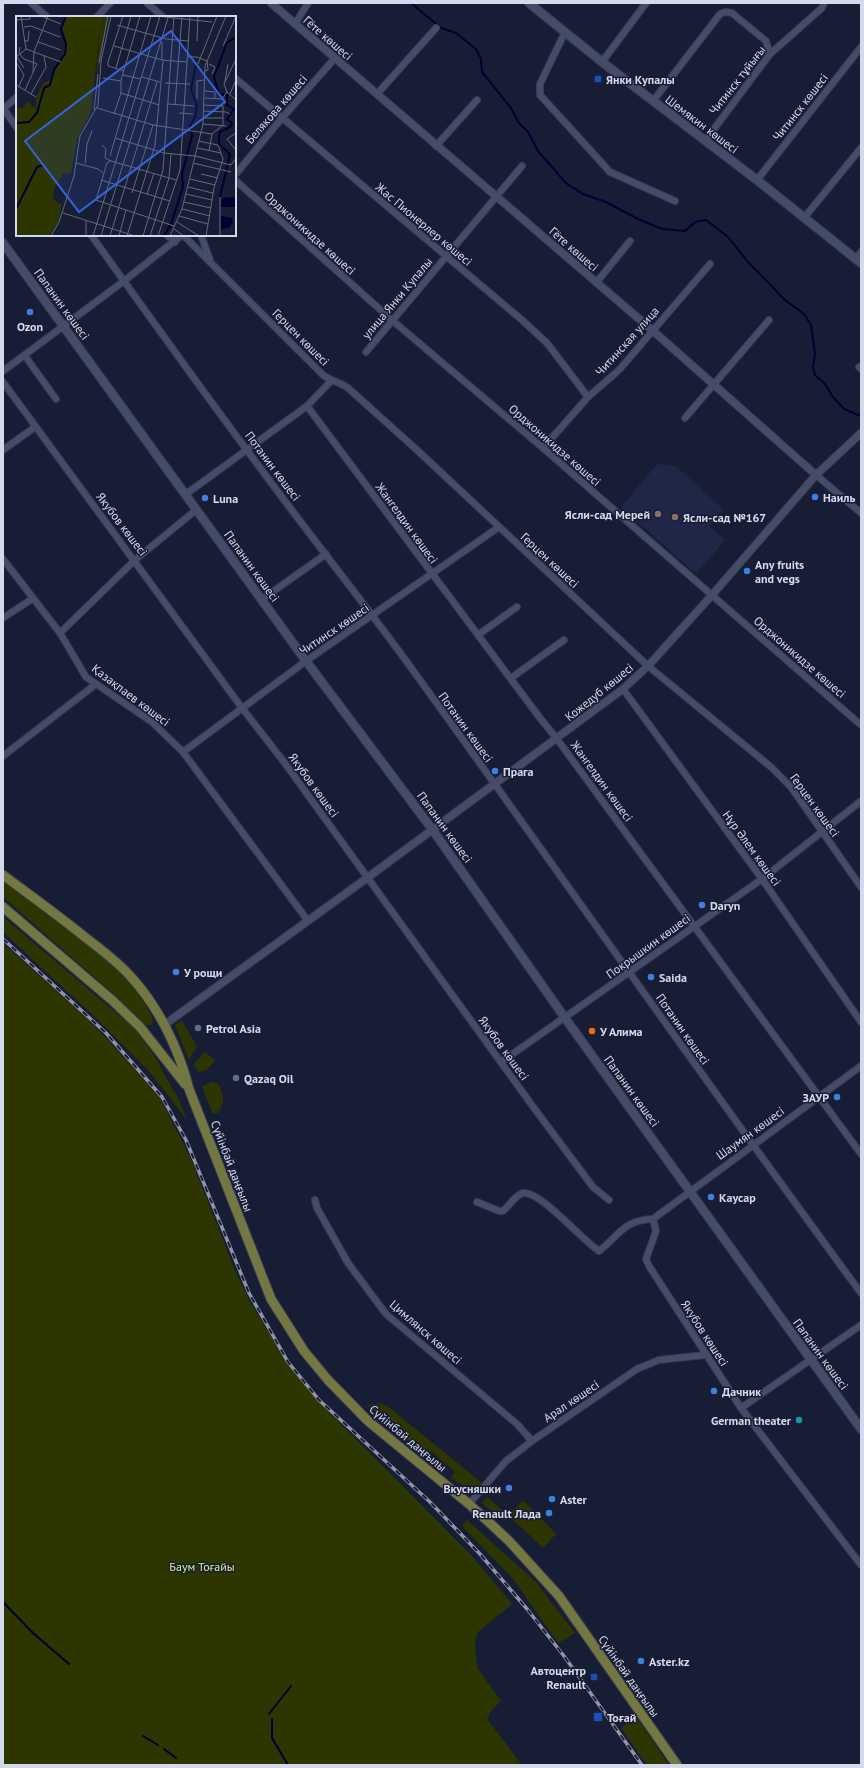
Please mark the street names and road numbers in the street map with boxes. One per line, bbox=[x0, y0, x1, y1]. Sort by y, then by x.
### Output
street label: Гёте көшесі bbox=[300, 13, 356, 63]
street label: Читинск тұйығы bbox=[705, 43, 769, 117]
street label: Читинск көшесі bbox=[769, 70, 831, 144]
street label: Белякова көшесі bbox=[242, 71, 310, 147]
street label: Шемякин көшесі bbox=[663, 92, 741, 156]
street label: Жас Пионерлер көшесі bbox=[372, 179, 475, 269]
street label: Орджоникидзе көшесі bbox=[261, 188, 359, 278]
street label: Гёте көшесі bbox=[546, 224, 602, 274]
street label: улица Янки Купалы bbox=[359, 254, 435, 342]
street label: Папанин көшесі bbox=[31, 265, 93, 343]
street label: Читинская улица bbox=[592, 303, 662, 379]
street label: Герцен көшесі bbox=[269, 305, 333, 369]
street label: Орджоникидзе көшесі bbox=[506, 401, 604, 489]
street label: Потанин көшесі bbox=[242, 428, 304, 504]
street label: Жангелдин көшесі bbox=[372, 479, 441, 566]
street label: Якубов көшесі bbox=[93, 489, 151, 559]
street label: Папанин көшесі bbox=[221, 527, 283, 605]
street label: Герцен көшесі bbox=[518, 529, 582, 591]
street label: Читинск көшесі bbox=[296, 600, 372, 658]
street label: Орджоникидзе көшесі bbox=[751, 613, 849, 701]
street label: Кожедуб көшесі bbox=[562, 660, 636, 724]
street label: Қазақпаев көшесі bbox=[89, 661, 173, 729]
street label: Потанин көшесі bbox=[436, 689, 496, 765]
street label: Жангелдин көшесі bbox=[567, 737, 636, 824]
street label: Якубов көшесі bbox=[286, 750, 342, 820]
street label: Герцен көшесі bbox=[787, 770, 843, 840]
street label: Папанин көшесі bbox=[414, 788, 476, 866]
street label: Нұр Әлем көшесі bbox=[720, 807, 784, 889]
street label: Покрышкин көшесі bbox=[603, 910, 693, 982]
street label: Потанин көшесі bbox=[653, 991, 713, 1067]
street label: Якубов көшесі bbox=[476, 1013, 532, 1083]
street label: Папанин көшесі bbox=[601, 1052, 663, 1130]
street label: Шаумян көшесі bbox=[713, 1103, 787, 1163]
street label: Сүйінбай даңғылы bbox=[208, 1118, 256, 1214]
street label: Цимлянск көшесі bbox=[387, 1297, 465, 1367]
street label: Якубов көшесі bbox=[678, 1297, 732, 1369]
street label: Папанин көшесі bbox=[790, 1315, 852, 1393]
street label: Арал көшесі bbox=[540, 1377, 602, 1425]
street label: Сүйінбай даңғылы bbox=[366, 1401, 450, 1475]
street label: Сүйінбай даңғылы bbox=[595, 1632, 663, 1720]

